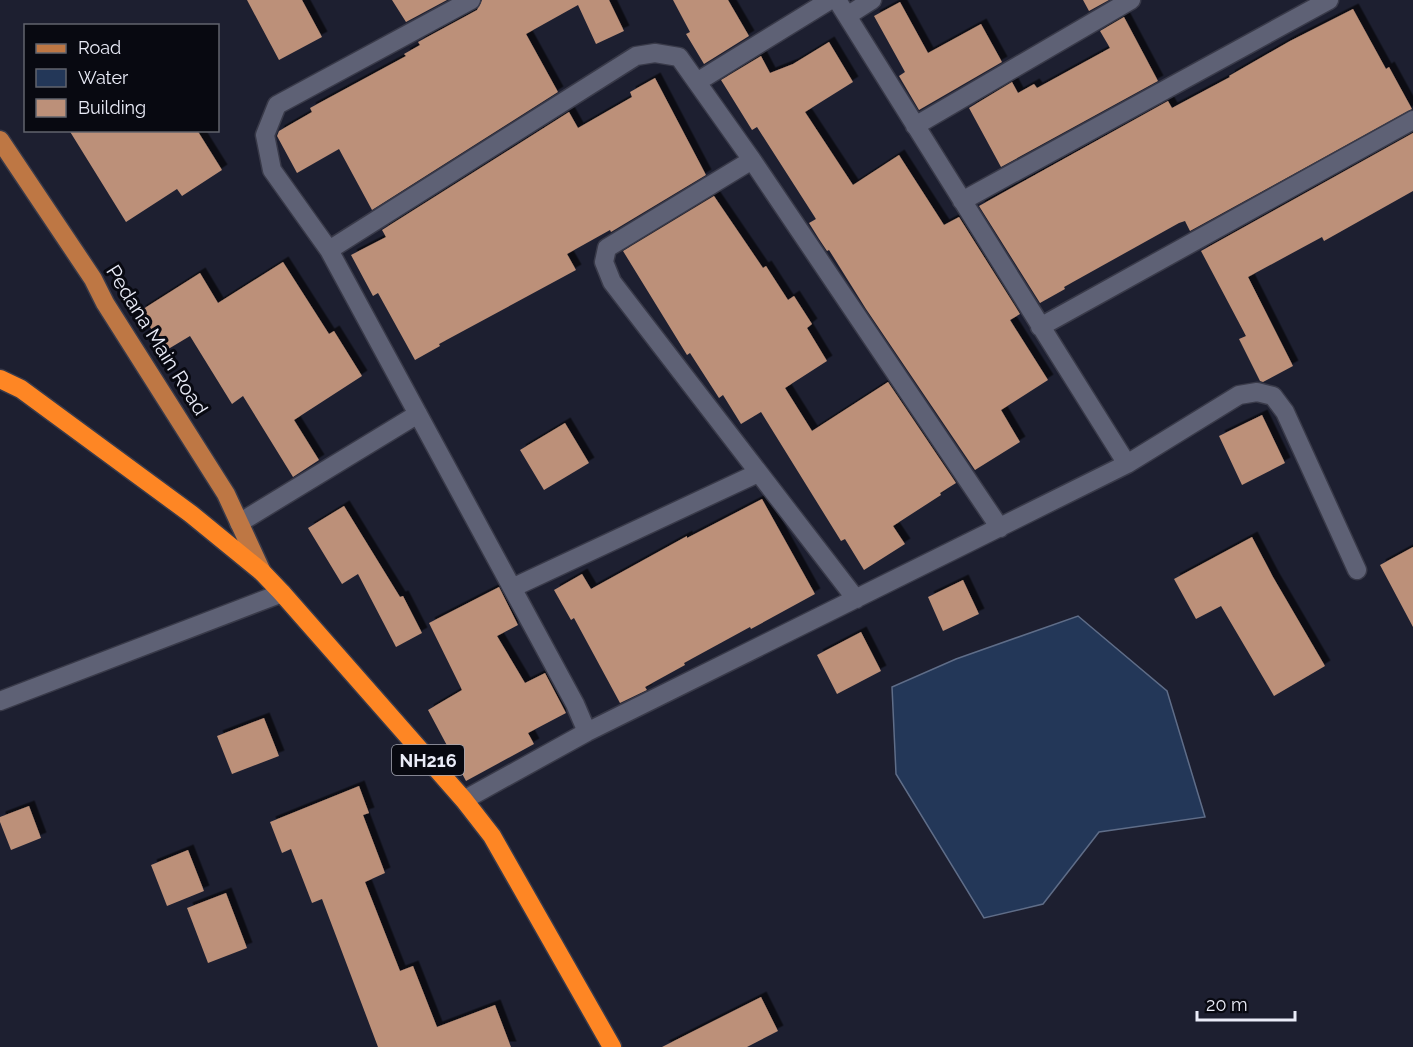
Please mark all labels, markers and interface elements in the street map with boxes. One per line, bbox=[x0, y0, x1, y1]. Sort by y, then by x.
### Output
legend bbox=[24, 24, 219, 132]
text: Road bbox=[78, 37, 121, 58]
text: Water bbox=[78, 67, 129, 88]
text: Building bbox=[78, 97, 146, 118]
street label: Pedana Main Road bbox=[101, 261, 213, 419]
road number: NH216 bbox=[392, 745, 464, 775]
scale bar bbox=[1197, 984, 1294, 1022]
text: 20 m bbox=[1206, 994, 1248, 1015]

